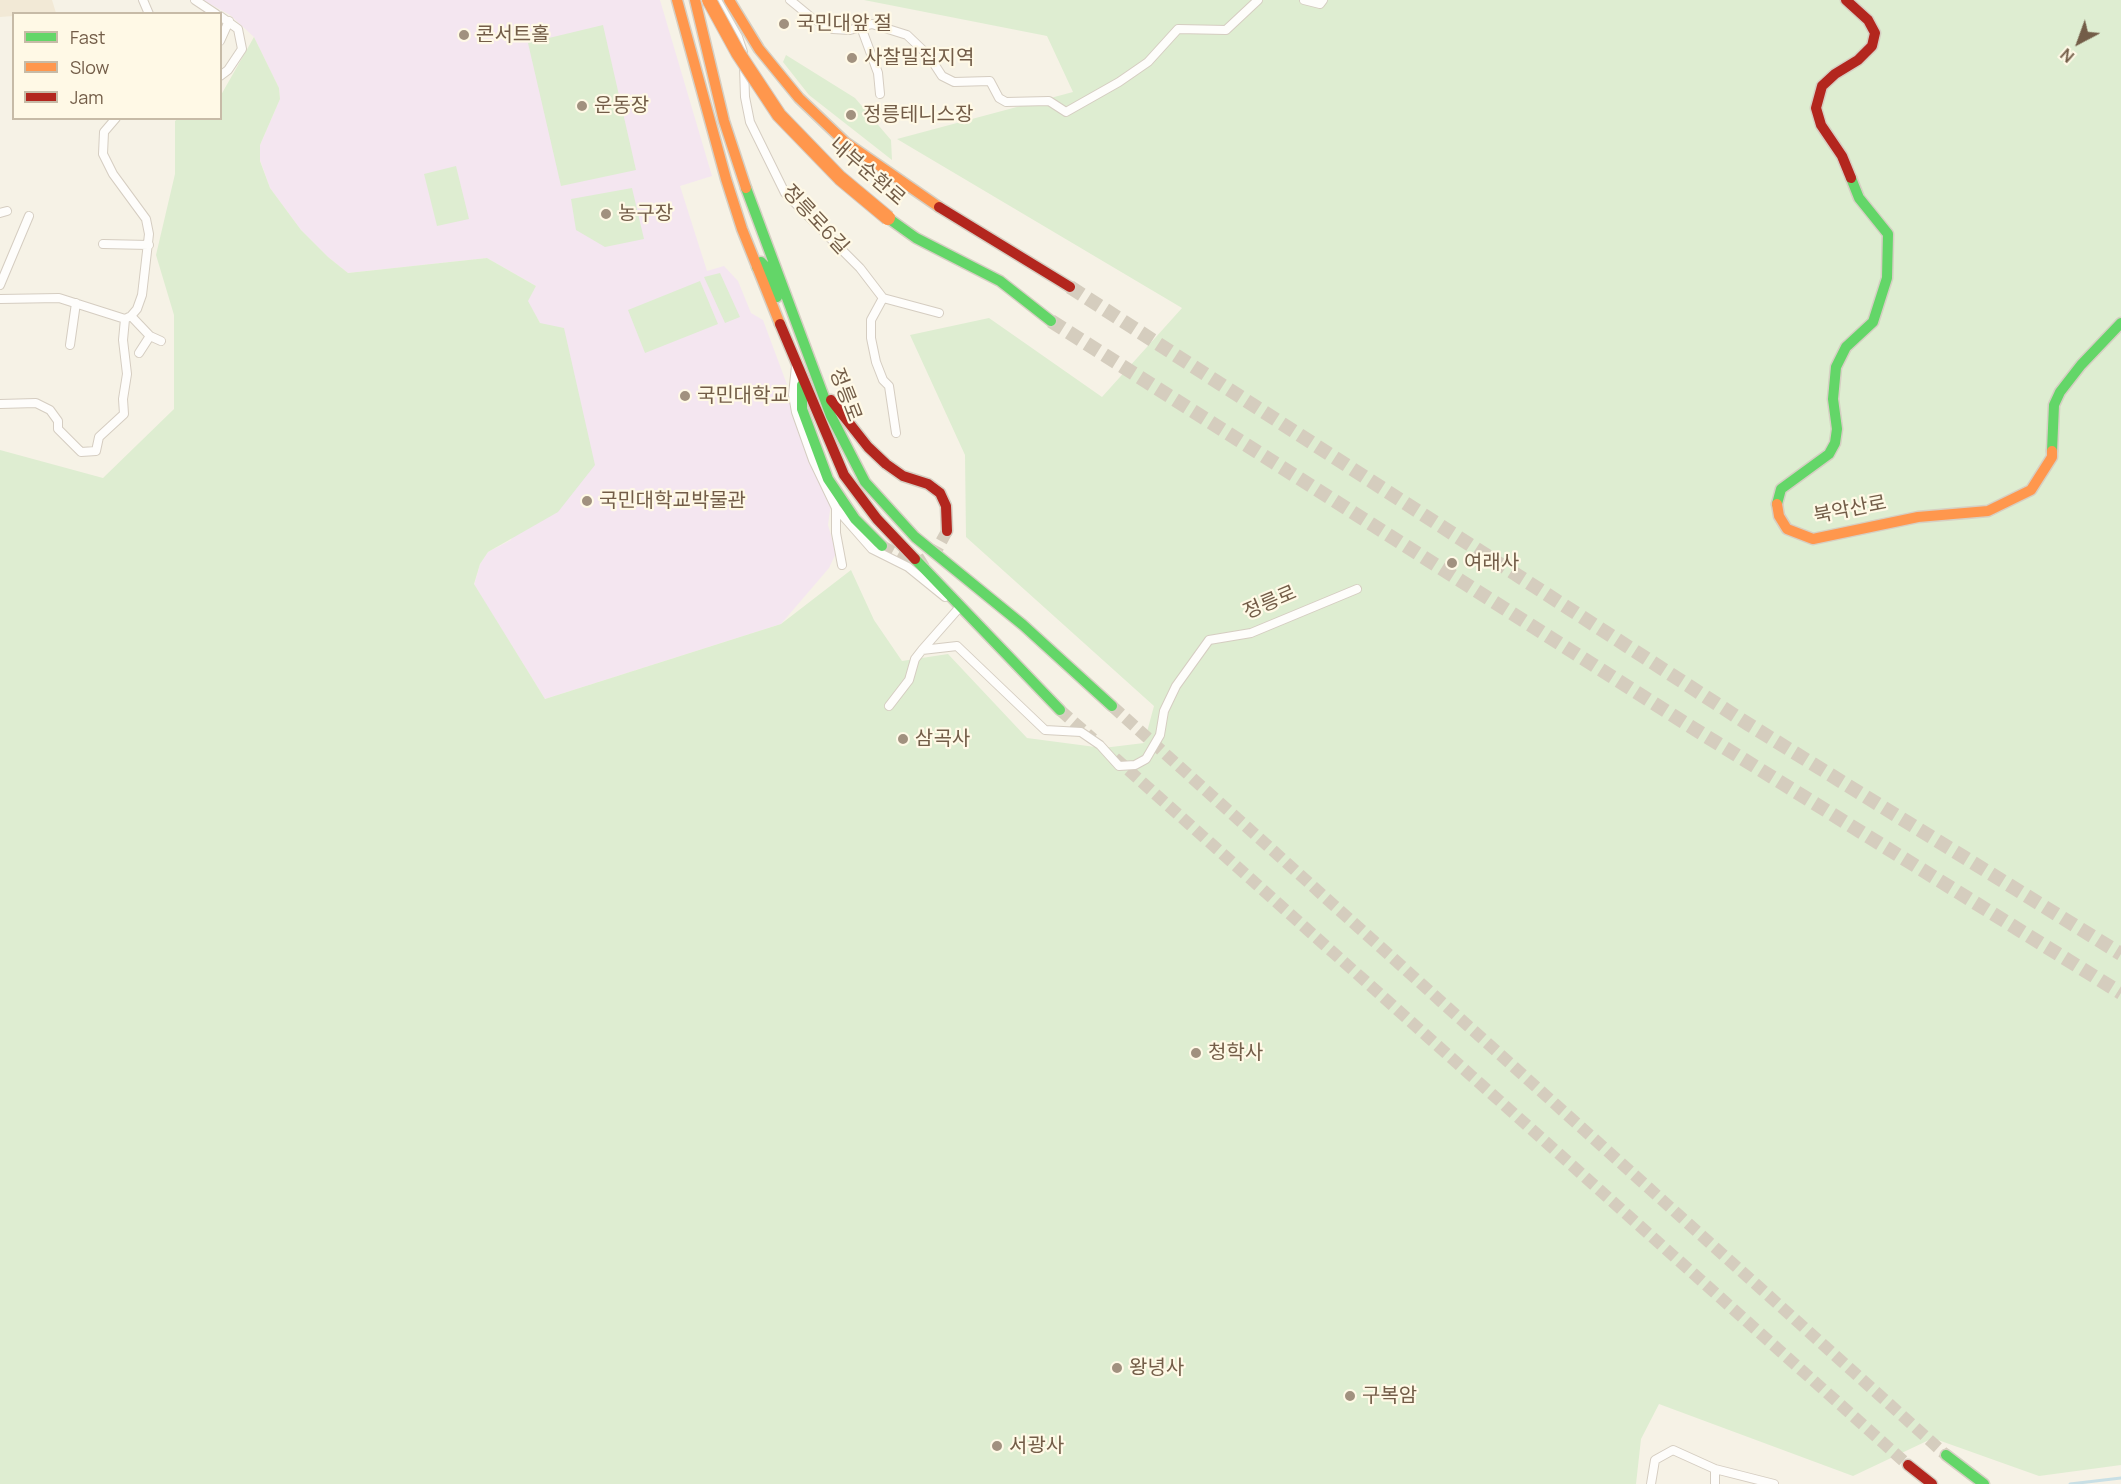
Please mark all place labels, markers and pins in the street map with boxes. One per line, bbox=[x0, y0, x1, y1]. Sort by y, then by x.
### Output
place label: 국민대앞 절 bbox=[796, 12, 892, 36]
marker: 국민대앞 절 bbox=[777, 17, 791, 31]
place label: 콘서트홀 bbox=[476, 23, 550, 47]
marker: 콘서트홀 bbox=[457, 28, 471, 42]
place label: 사찰밀집지역 bbox=[864, 46, 974, 70]
marker: 사찰밀집지역 bbox=[845, 51, 859, 65]
place label: 운동장 bbox=[594, 94, 649, 118]
marker: 운동장 bbox=[575, 99, 589, 113]
place label: 정릉테니스장 bbox=[863, 103, 973, 127]
marker: 정릉테니스장 bbox=[844, 108, 858, 122]
place label: 농구장 bbox=[618, 202, 673, 226]
marker: 농구장 bbox=[599, 207, 613, 221]
place label: 국민대학교 bbox=[697, 384, 789, 408]
marker: 국민대학교 bbox=[678, 389, 692, 403]
place label: 국민대학교박물관 bbox=[599, 489, 746, 513]
marker: 국민대학교박물관 bbox=[580, 494, 594, 508]
place label: 여래사 bbox=[1464, 551, 1519, 575]
marker: 여래사 bbox=[1445, 556, 1459, 570]
place label: 삼곡사 bbox=[915, 727, 970, 751]
marker: 삼곡사 bbox=[896, 732, 910, 746]
place label: 청학사 bbox=[1208, 1041, 1263, 1065]
marker: 청학사 bbox=[1189, 1046, 1203, 1060]
place label: 왕녕사 bbox=[1129, 1356, 1184, 1380]
marker: 왕녕사 bbox=[1110, 1361, 1124, 1375]
place label: 구복암 bbox=[1362, 1384, 1417, 1408]
marker: 구복암 bbox=[1343, 1389, 1357, 1403]
place label: 서광사 bbox=[1009, 1434, 1064, 1458]
marker: 서광사 bbox=[990, 1439, 1004, 1453]

